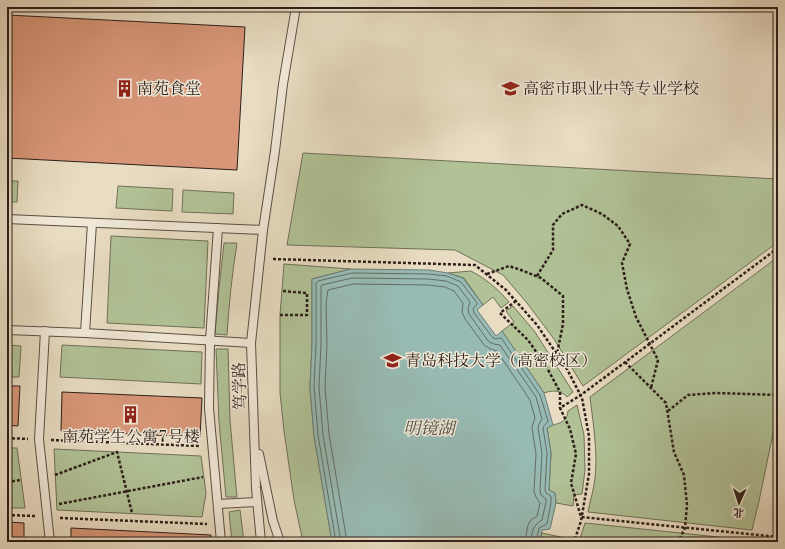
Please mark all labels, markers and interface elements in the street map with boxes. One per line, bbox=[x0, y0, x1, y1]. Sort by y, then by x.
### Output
building icon: 南苑食堂 bbox=[114, 78, 134, 98]
school or university icon: 高密市职业中等专业学校 bbox=[500, 78, 520, 98]
place label: 南苑食堂 bbox=[137, 80, 201, 98]
place label: 高密市职业中等专业学校 bbox=[523, 80, 699, 98]
school or university icon: 青岛科技大学（高密校区） bbox=[382, 350, 402, 370]
place label: 青岛科技大学（高密校区） bbox=[405, 352, 597, 370]
street label: 笃学路 bbox=[230, 362, 250, 410]
building icon: 南苑学生公寓7号楼 bbox=[121, 405, 141, 425]
water label: 明镜湖 bbox=[404, 419, 457, 438]
place label: 南苑学生公寓7号楼 bbox=[62, 428, 200, 446]
north arrow bbox=[719, 483, 759, 523]
text: 北 bbox=[733, 506, 744, 518]

